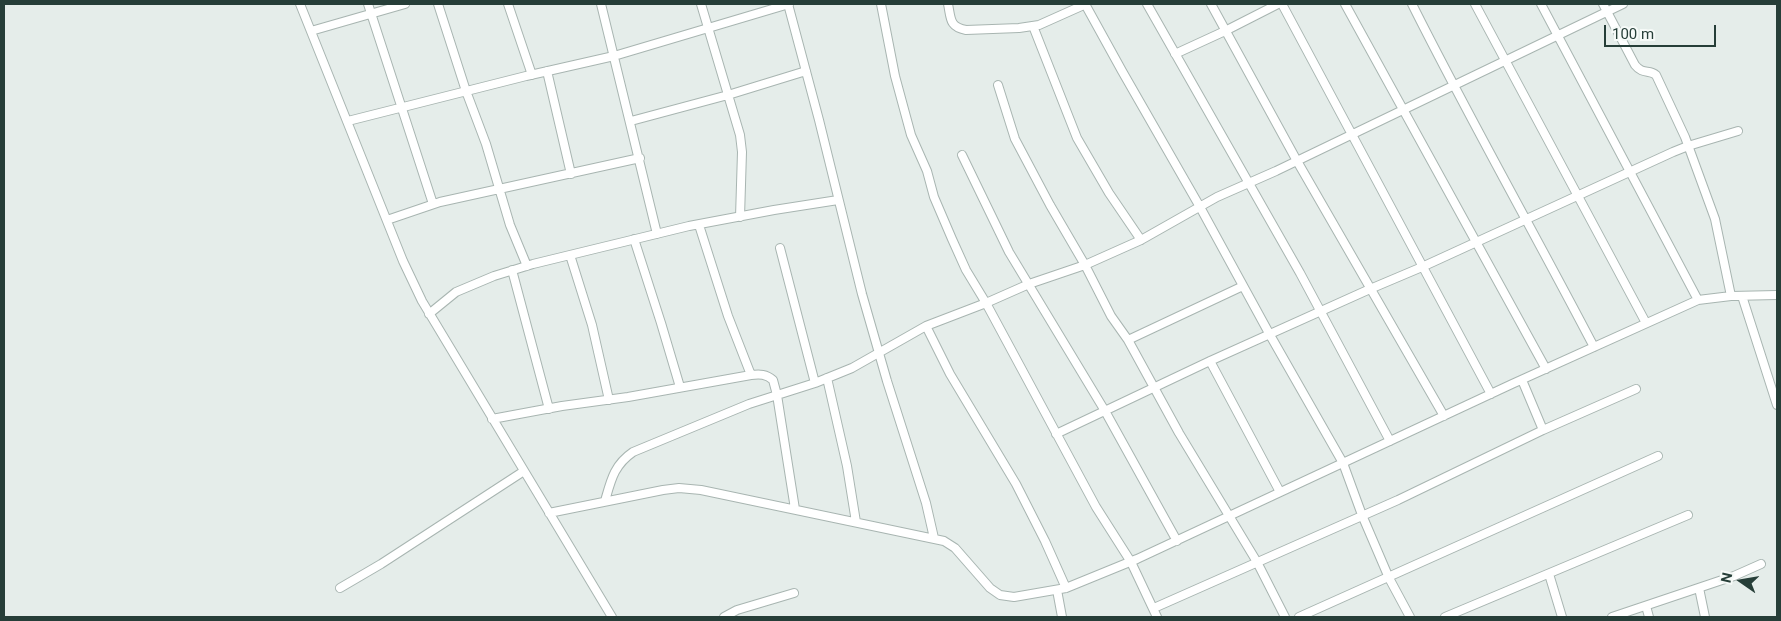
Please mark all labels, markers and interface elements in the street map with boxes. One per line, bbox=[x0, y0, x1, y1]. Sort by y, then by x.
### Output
scale bar bbox=[1606, 15, 1718, 47]
text: 100 m bbox=[1612, 25, 1654, 43]
north arrow bbox=[1716, 556, 1766, 606]
text: N bbox=[1717, 571, 1735, 584]

